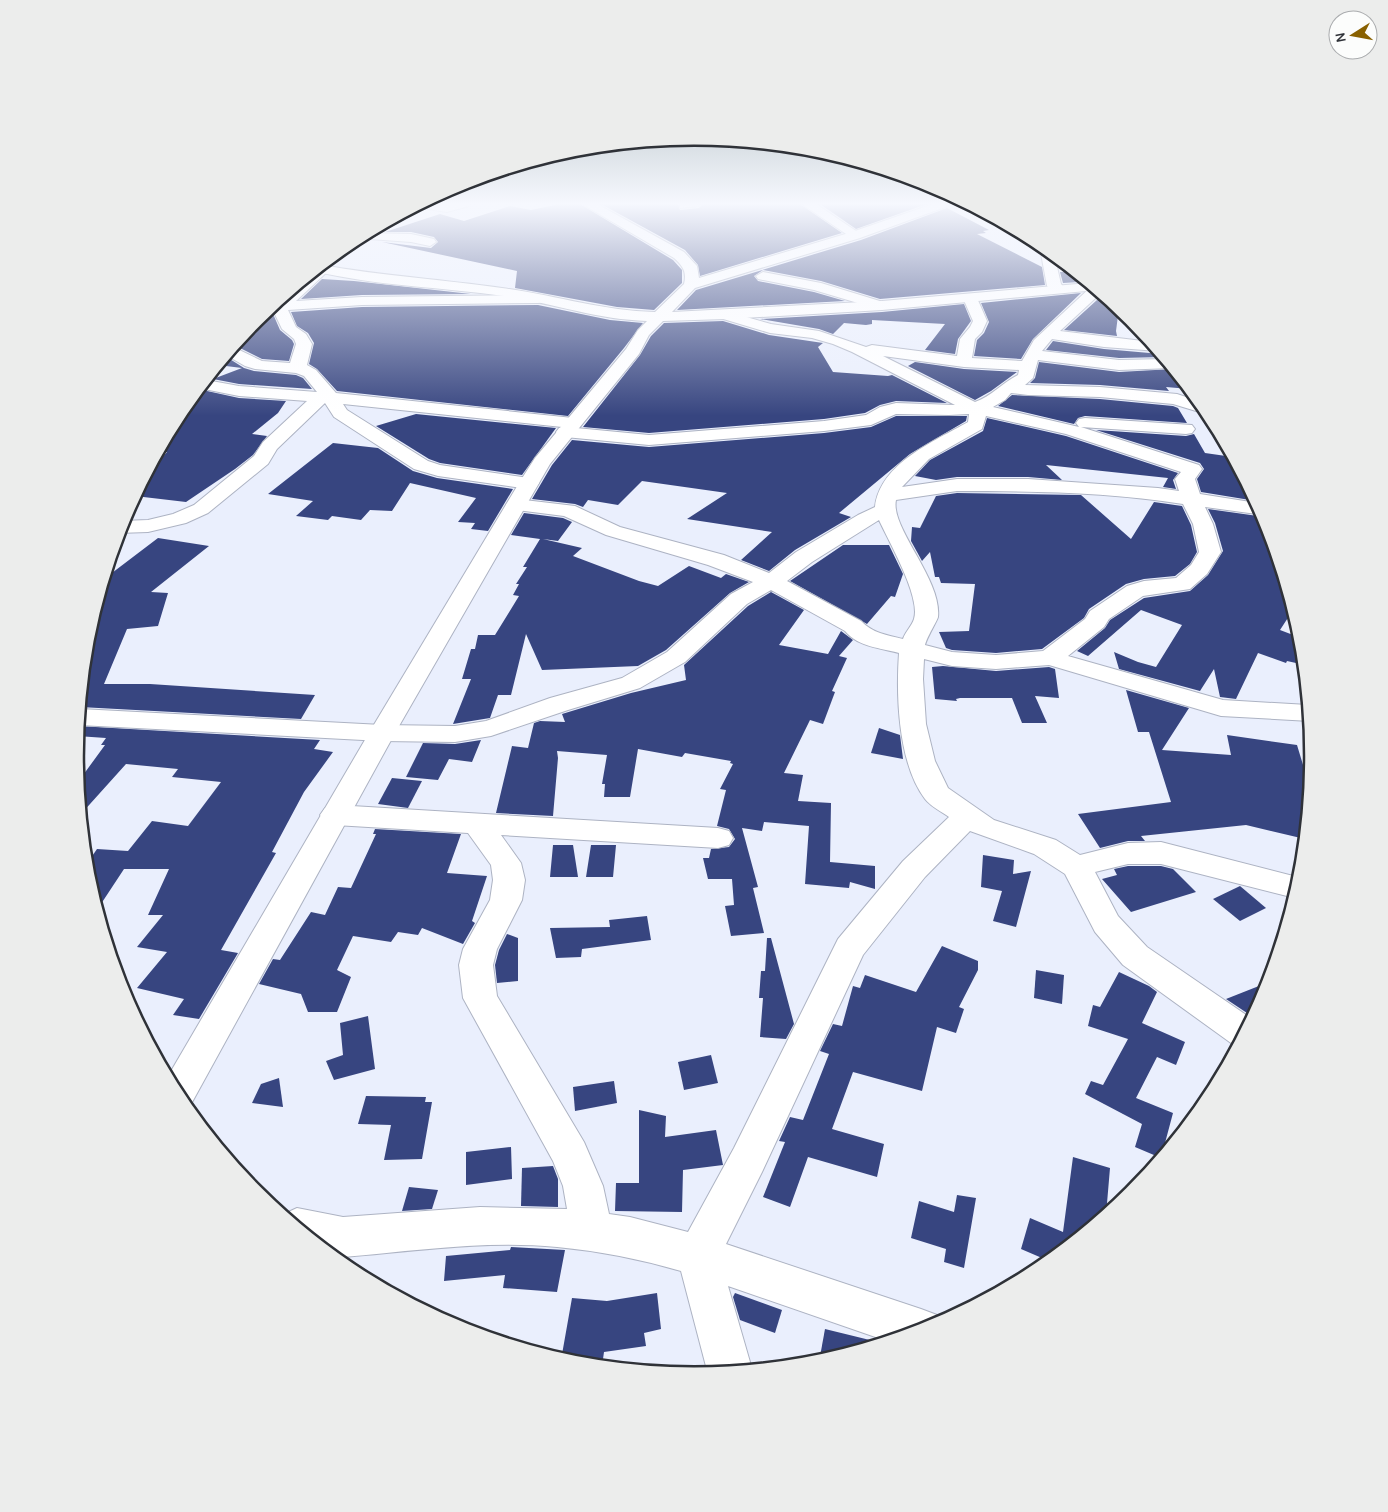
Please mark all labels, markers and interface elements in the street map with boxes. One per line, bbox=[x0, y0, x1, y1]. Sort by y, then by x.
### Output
north arrow bbox=[1328, 10, 1378, 60]
text: N bbox=[1331, 31, 1350, 44]

